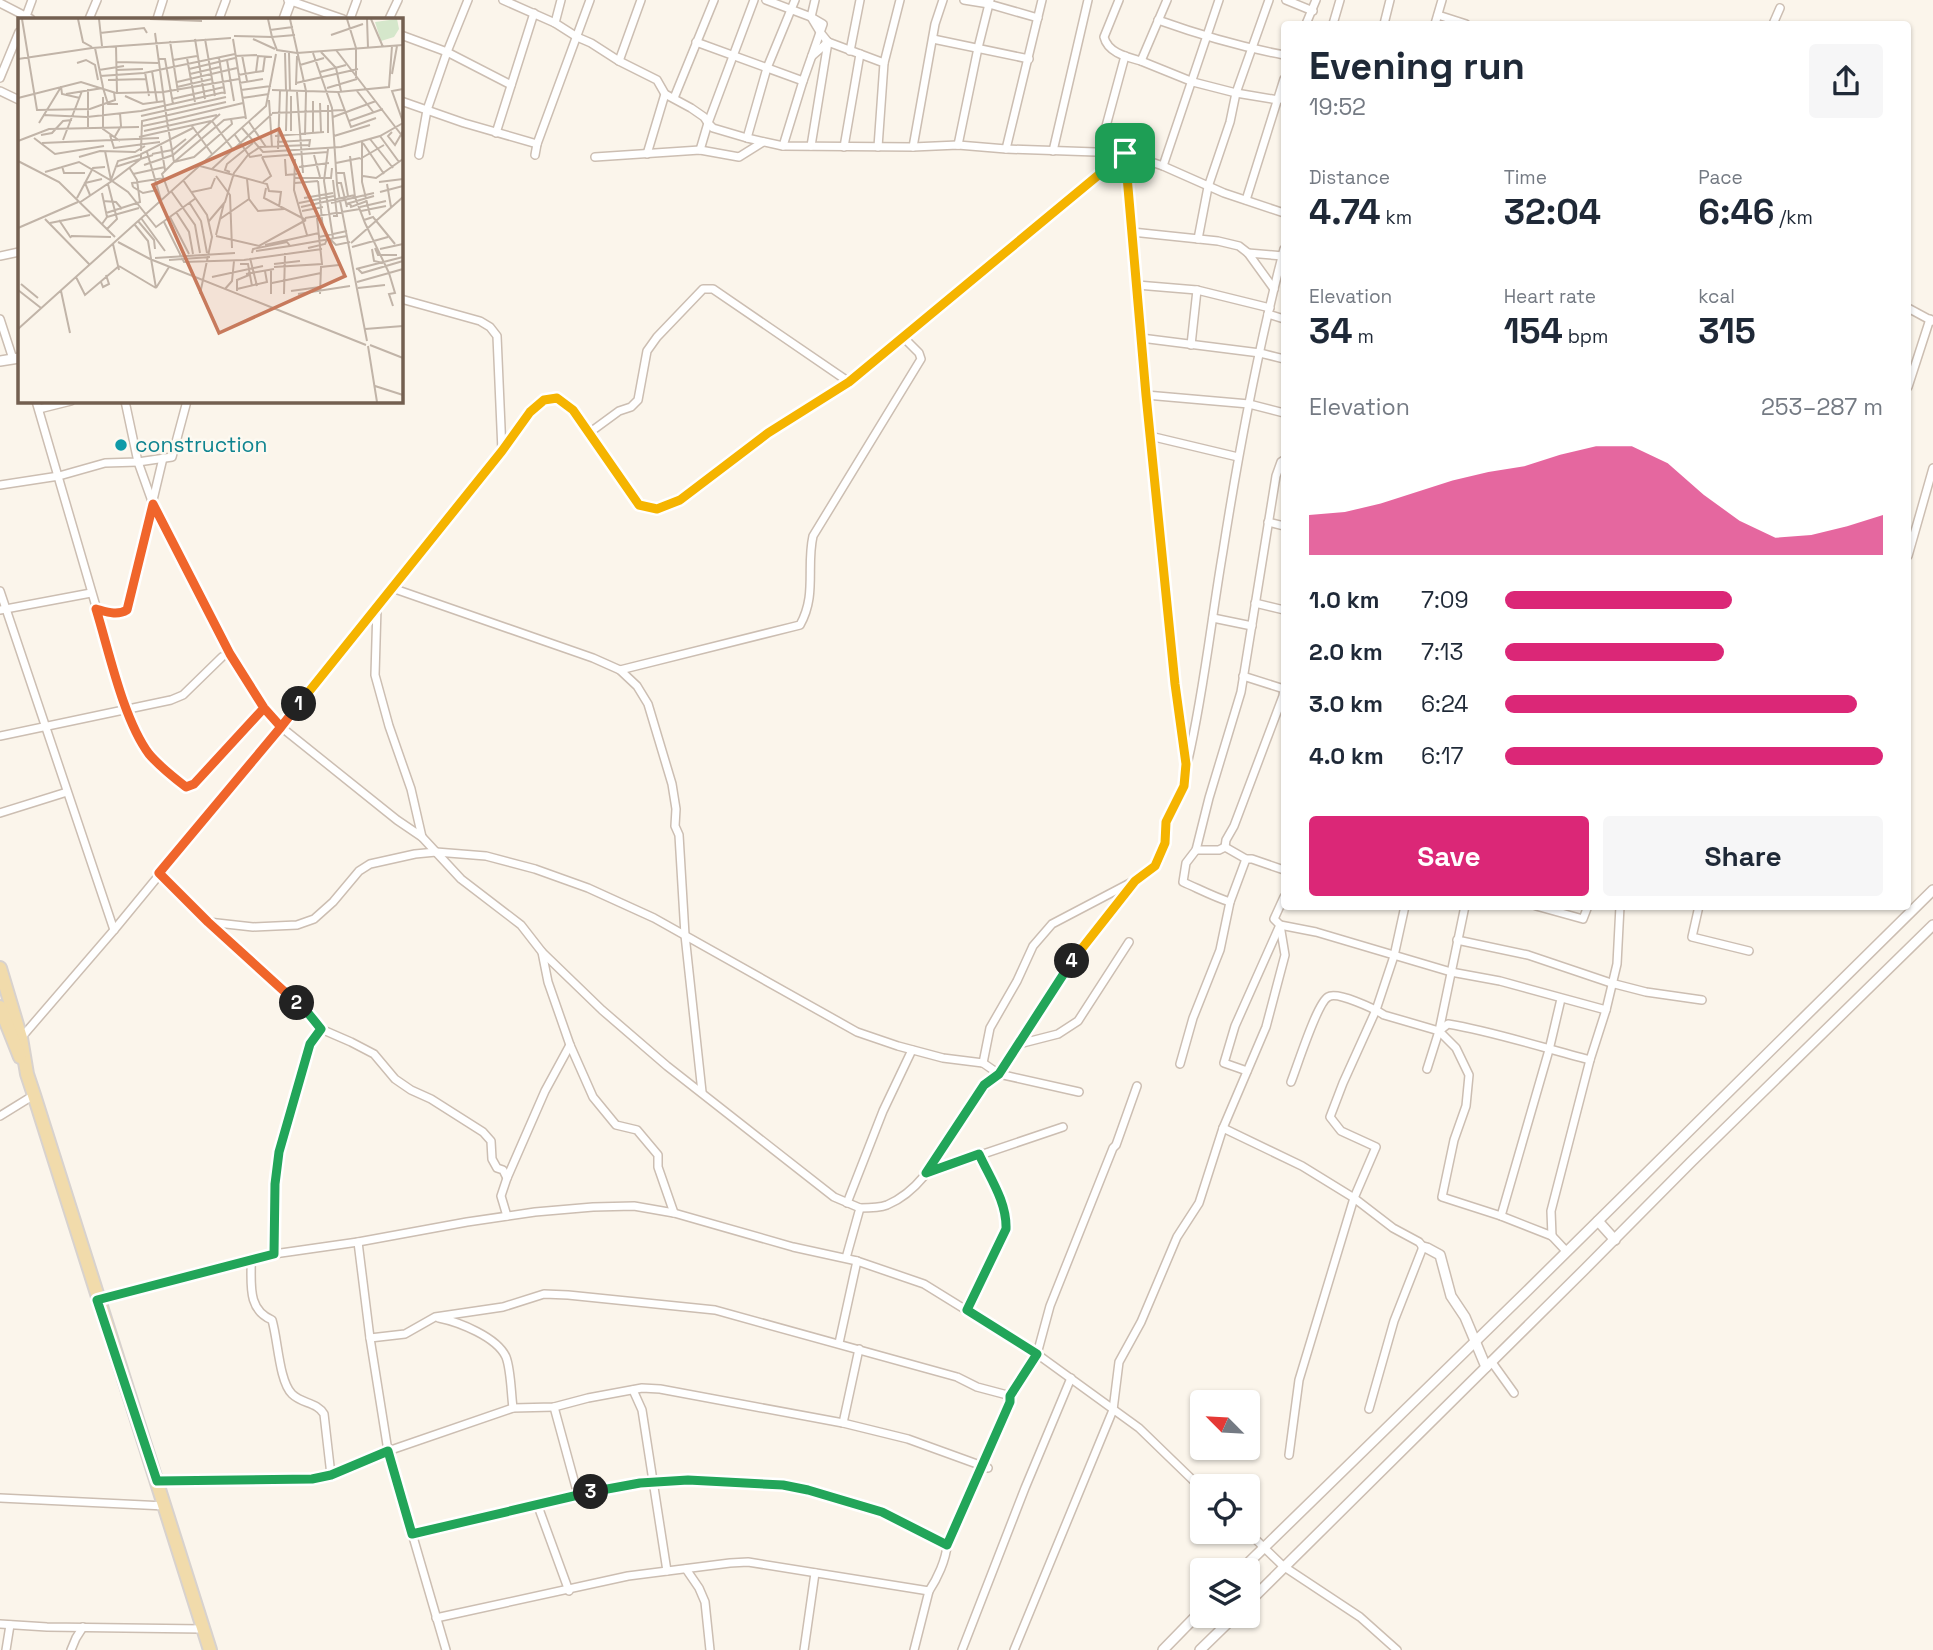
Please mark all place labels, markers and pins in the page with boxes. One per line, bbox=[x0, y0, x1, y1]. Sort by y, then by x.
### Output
pin bbox=[1095, 123, 1155, 183]
place label: construction bbox=[135, 431, 267, 458]
marker: construction bbox=[113, 437, 129, 453]
pin: 1 bbox=[282, 686, 316, 722]
pin: 4 bbox=[1054, 944, 1090, 978]
pin: 2 bbox=[280, 986, 314, 1020]
pin: 3 bbox=[574, 1474, 608, 1510]

